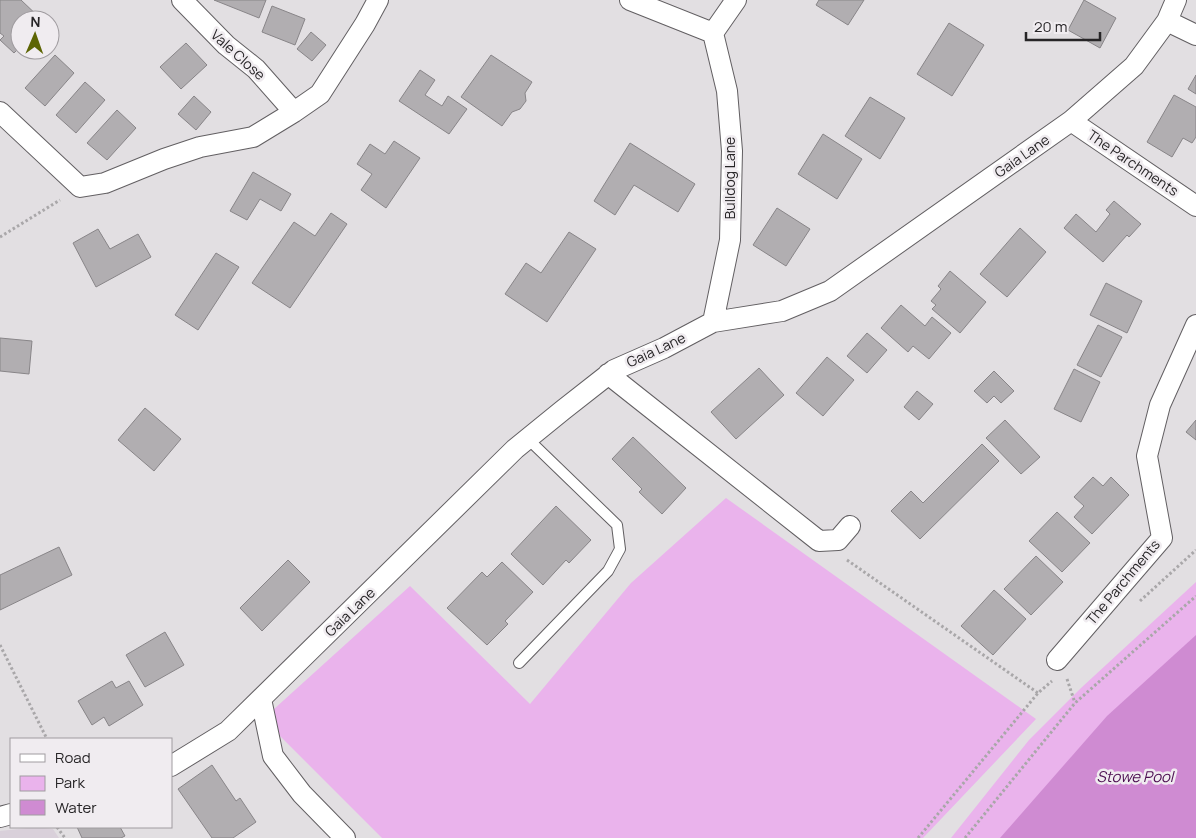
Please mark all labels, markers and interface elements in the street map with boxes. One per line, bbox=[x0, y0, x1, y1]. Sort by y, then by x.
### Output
north arrow bbox=[10, 10, 60, 60]
scale bar bbox=[1026, 10, 1100, 42]
text: N bbox=[30, 12, 41, 31]
text: 20 m bbox=[1034, 16, 1067, 37]
street label: Vale Close bbox=[207, 25, 270, 84]
street label: The Parchments bbox=[1084, 125, 1182, 200]
street label: Gaia Lane bbox=[991, 130, 1053, 181]
street label: Bulldog Lane bbox=[720, 137, 739, 219]
street label: Gaia Lane bbox=[623, 328, 688, 371]
street label: The Parchments bbox=[1081, 535, 1164, 628]
street label: Gaia Lane bbox=[320, 583, 379, 640]
legend bbox=[10, 738, 172, 828]
text: Road bbox=[55, 747, 91, 768]
water label: Stowe Pool bbox=[1097, 766, 1176, 787]
text: Park bbox=[55, 772, 85, 793]
text: Water bbox=[55, 797, 97, 818]

